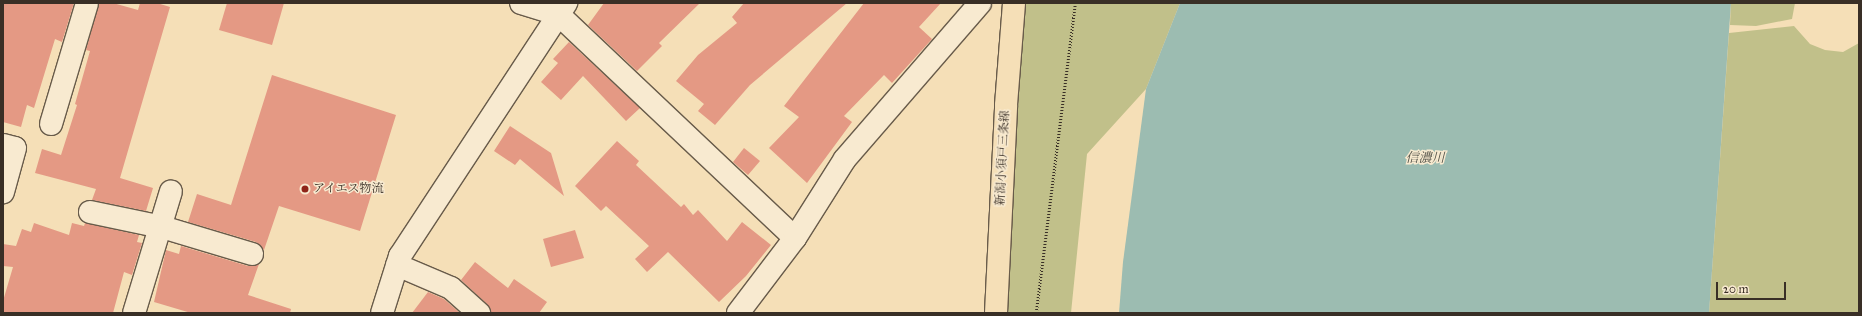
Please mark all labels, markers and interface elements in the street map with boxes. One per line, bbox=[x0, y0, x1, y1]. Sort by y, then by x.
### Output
street label: 新潟小須戸三条線 bbox=[993, 110, 1013, 206]
water label: 信濃川 bbox=[1406, 150, 1444, 166]
place label: アイエス物流 bbox=[313, 182, 385, 196]
marker: アイエス物流 bbox=[300, 184, 310, 194]
scale bar bbox=[1718, 274, 1788, 300]
text: 20 m bbox=[1723, 282, 1749, 296]

